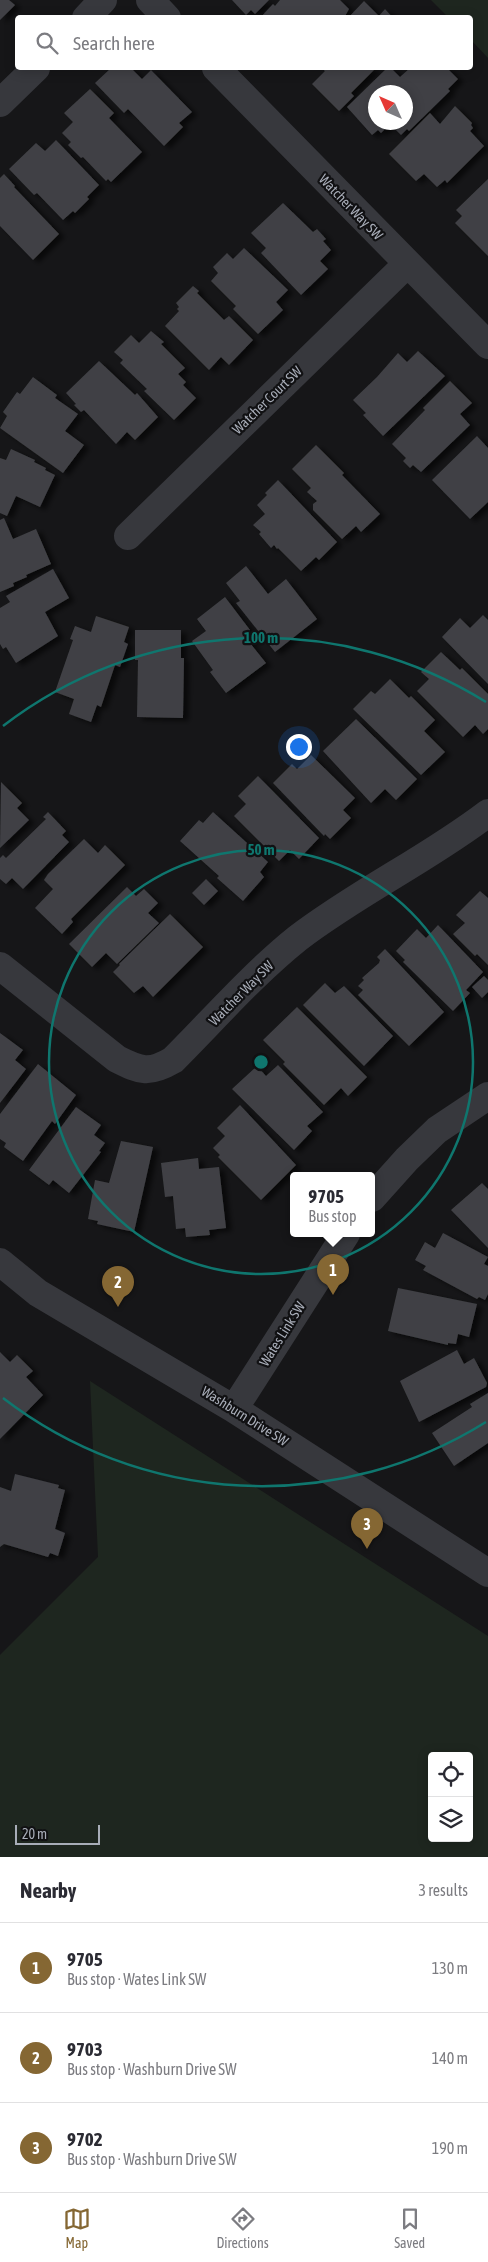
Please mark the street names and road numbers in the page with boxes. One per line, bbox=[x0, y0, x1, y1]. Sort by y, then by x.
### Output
street label: Watcher Way SW bbox=[316, 171, 387, 244]
street label: Watcher Court SW bbox=[229, 362, 306, 437]
street label: Watcher Way SW bbox=[205, 957, 277, 1029]
street label: Wates Link SW bbox=[256, 1298, 309, 1369]
street label: Washburn Drive SW bbox=[199, 1383, 292, 1450]

